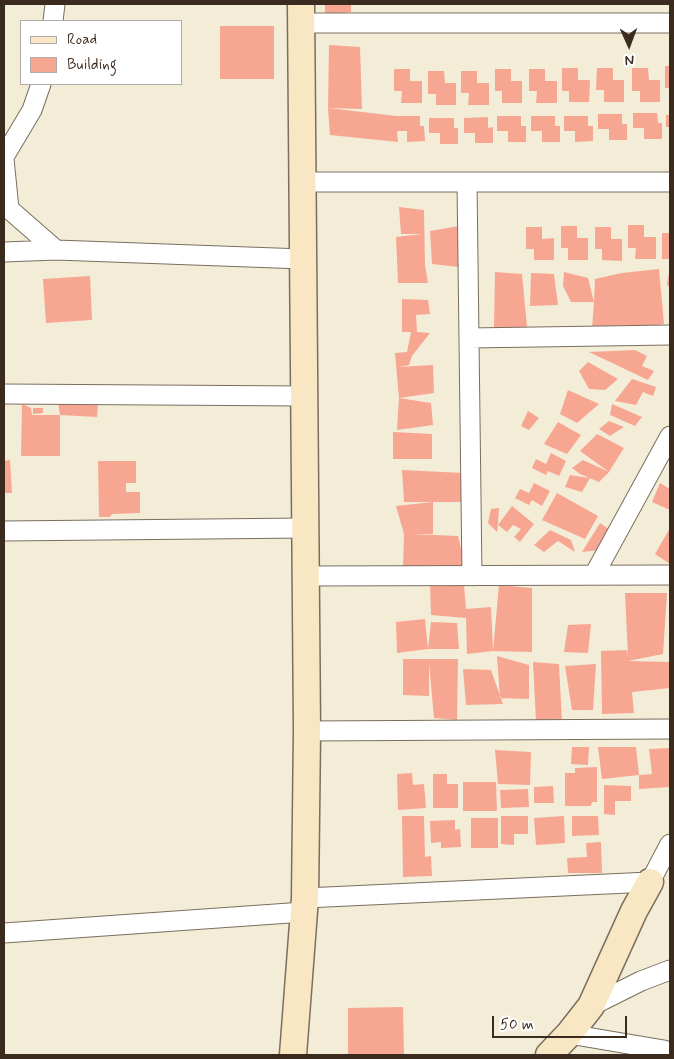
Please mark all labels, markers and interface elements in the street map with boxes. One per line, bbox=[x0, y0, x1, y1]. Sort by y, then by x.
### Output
legend bbox=[20, 20, 182, 85]
north arrow bbox=[604, 20, 654, 70]
text: Road bbox=[67, 30, 97, 50]
text: N bbox=[625, 51, 635, 69]
text: Building bbox=[67, 55, 117, 75]
scale bar bbox=[494, 1006, 629, 1038]
text: 50 m bbox=[500, 1015, 534, 1035]

